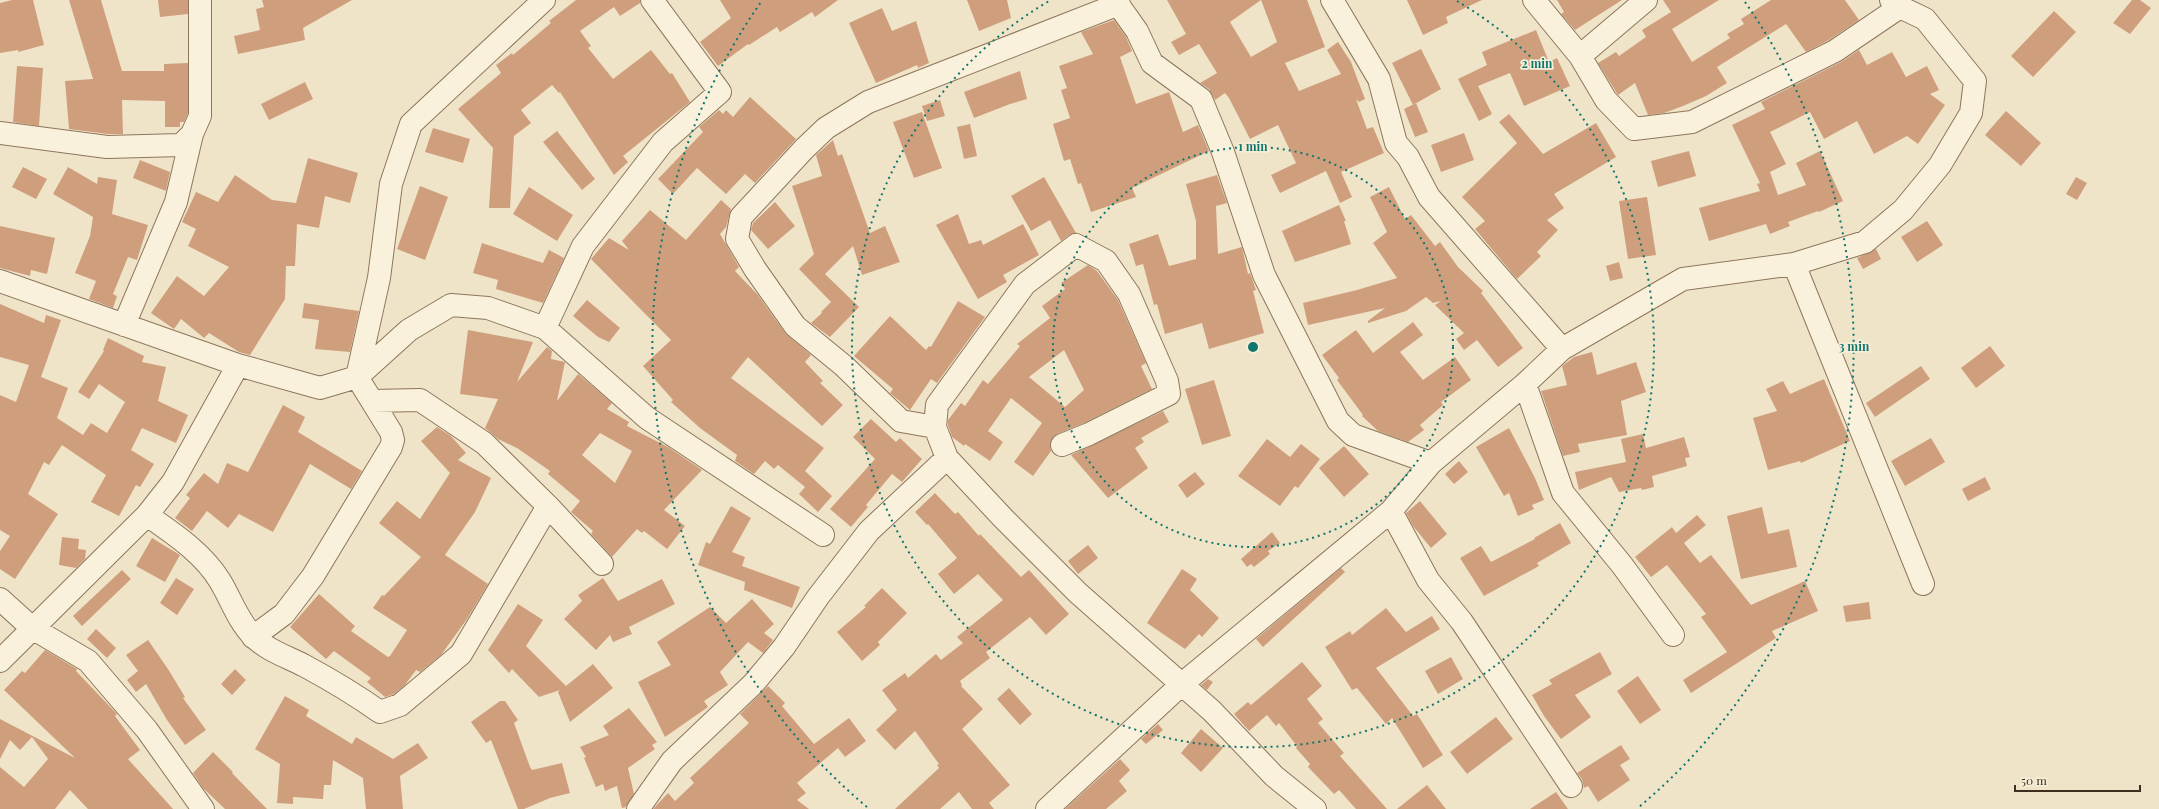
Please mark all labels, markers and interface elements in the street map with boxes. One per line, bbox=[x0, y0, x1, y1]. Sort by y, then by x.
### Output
text: 2 min bbox=[1522, 55, 1553, 71]
text: 1 min bbox=[1238, 138, 1268, 154]
text: 3 min bbox=[1839, 338, 1870, 354]
centre of rings bbox=[1246, 340, 1260, 354]
scale bar bbox=[2015, 767, 2140, 793]
text: 50 m bbox=[2021, 772, 2047, 788]

